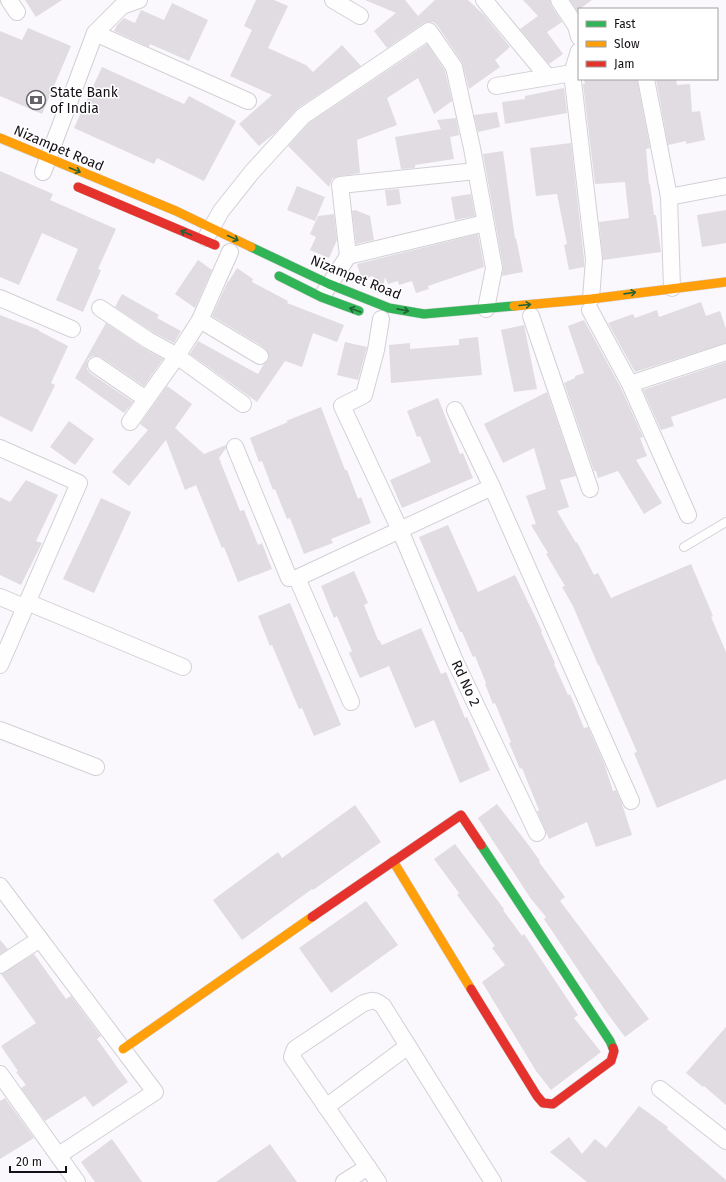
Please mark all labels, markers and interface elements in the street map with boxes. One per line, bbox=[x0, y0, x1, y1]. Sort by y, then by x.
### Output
legend bbox=[578, 8, 718, 80]
text: Fast bbox=[614, 17, 636, 31]
text: Slow bbox=[614, 37, 640, 51]
text: Jam bbox=[614, 57, 634, 71]
place label: State Bank of India bbox=[50, 84, 119, 117]
bank icon: State Bank of India bbox=[25, 89, 47, 111]
street label: Nizampet Road bbox=[11, 122, 106, 175]
one-way arrow bbox=[68, 166, 80, 174]
one-way arrow bbox=[180, 229, 192, 236]
one-way arrow bbox=[226, 235, 238, 242]
street label: Nizampet Road bbox=[308, 252, 404, 303]
one-way arrow bbox=[623, 289, 636, 297]
one-way arrow bbox=[518, 301, 531, 309]
one-way arrow bbox=[350, 305, 362, 313]
one-way arrow bbox=[396, 307, 409, 315]
street label: Rd No 2 bbox=[448, 658, 484, 709]
scale bar bbox=[10, 1148, 66, 1174]
text: 20 m bbox=[16, 1155, 42, 1169]

